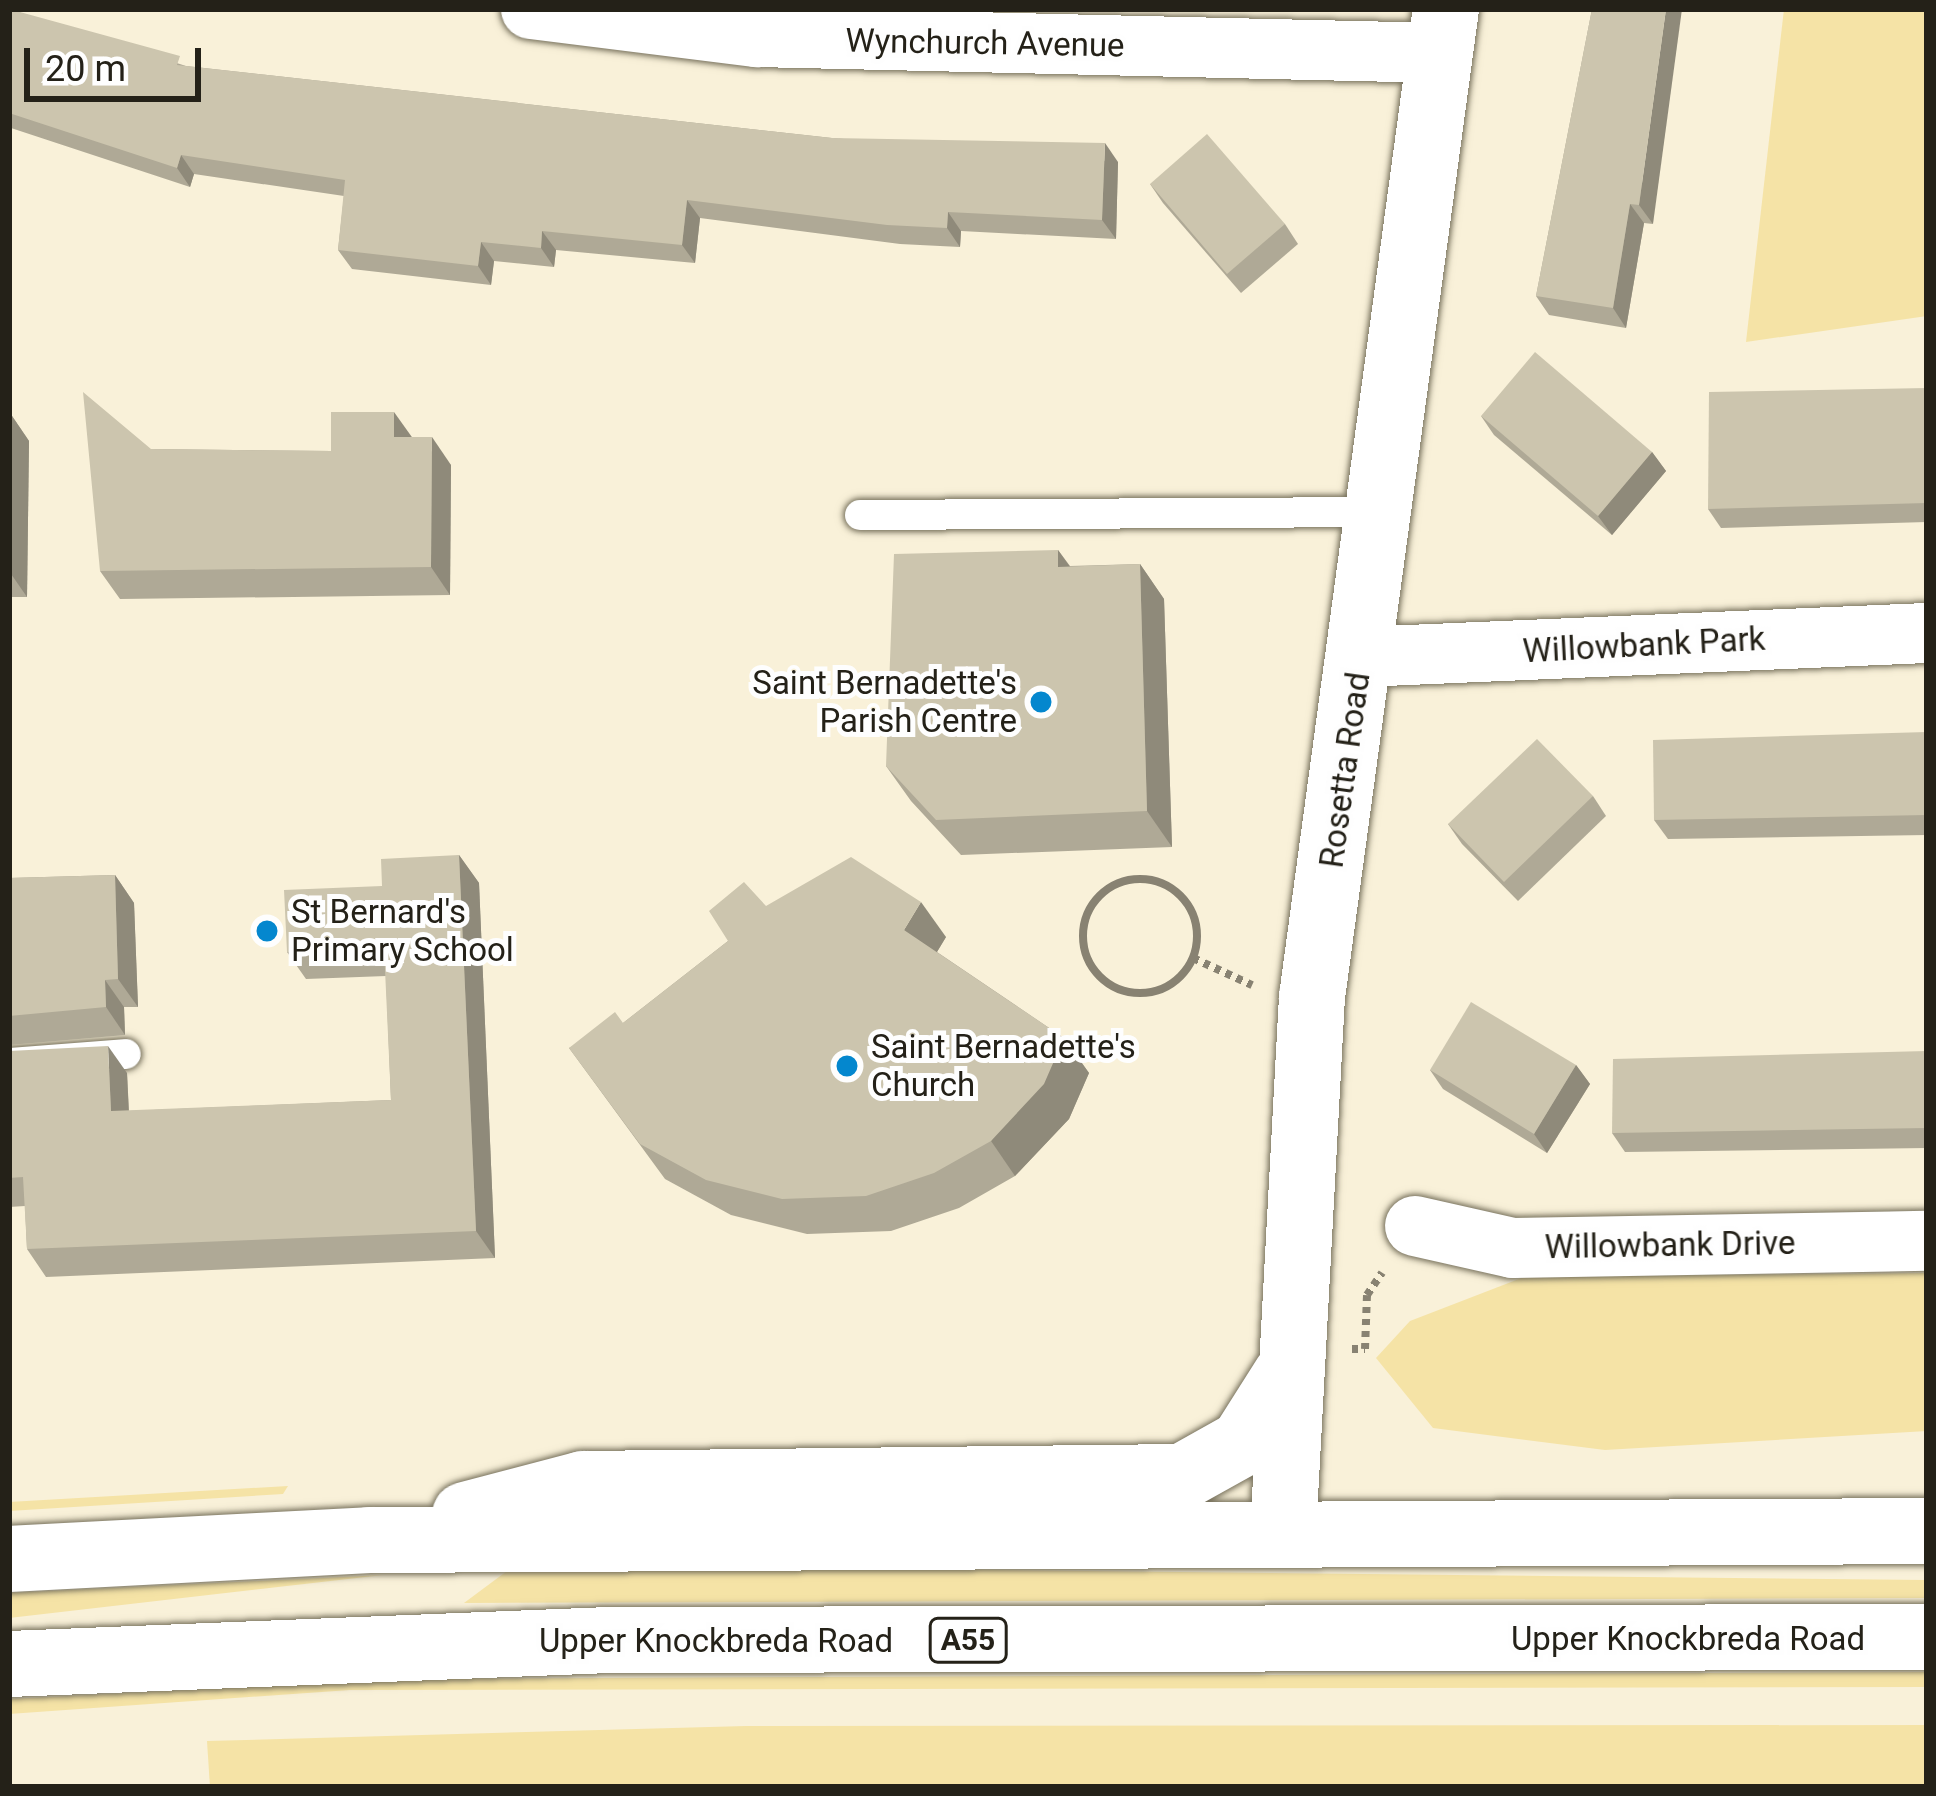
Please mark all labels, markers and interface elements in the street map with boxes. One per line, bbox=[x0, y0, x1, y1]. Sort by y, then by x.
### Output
street label: Wynchurch Avenue bbox=[845, 21, 1125, 65]
scale bar bbox=[30, 24, 207, 98]
text: 20 m bbox=[45, 48, 126, 90]
street label: Willowbank Park bbox=[1522, 619, 1766, 671]
place label: Saint Bernadette's Parish Centre bbox=[752, 663, 1017, 741]
street label: Rosetta Road bbox=[1312, 670, 1378, 870]
marker: Saint Bernadette's Parish Centre bbox=[1028, 689, 1054, 715]
place label: St Bernard's Primary School bbox=[291, 892, 514, 970]
marker: St Bernard's Primary School bbox=[254, 918, 280, 944]
place label: Saint Bernadette's Church bbox=[871, 1027, 1136, 1105]
marker: Saint Bernadette's Church bbox=[834, 1053, 860, 1079]
street label: Willowbank Drive bbox=[1544, 1223, 1796, 1267]
road number: A55 bbox=[926, 1616, 1010, 1664]
street label: Upper Knockbreda Road bbox=[1511, 1619, 1865, 1659]
street label: Upper Knockbreda Road bbox=[539, 1621, 893, 1661]

